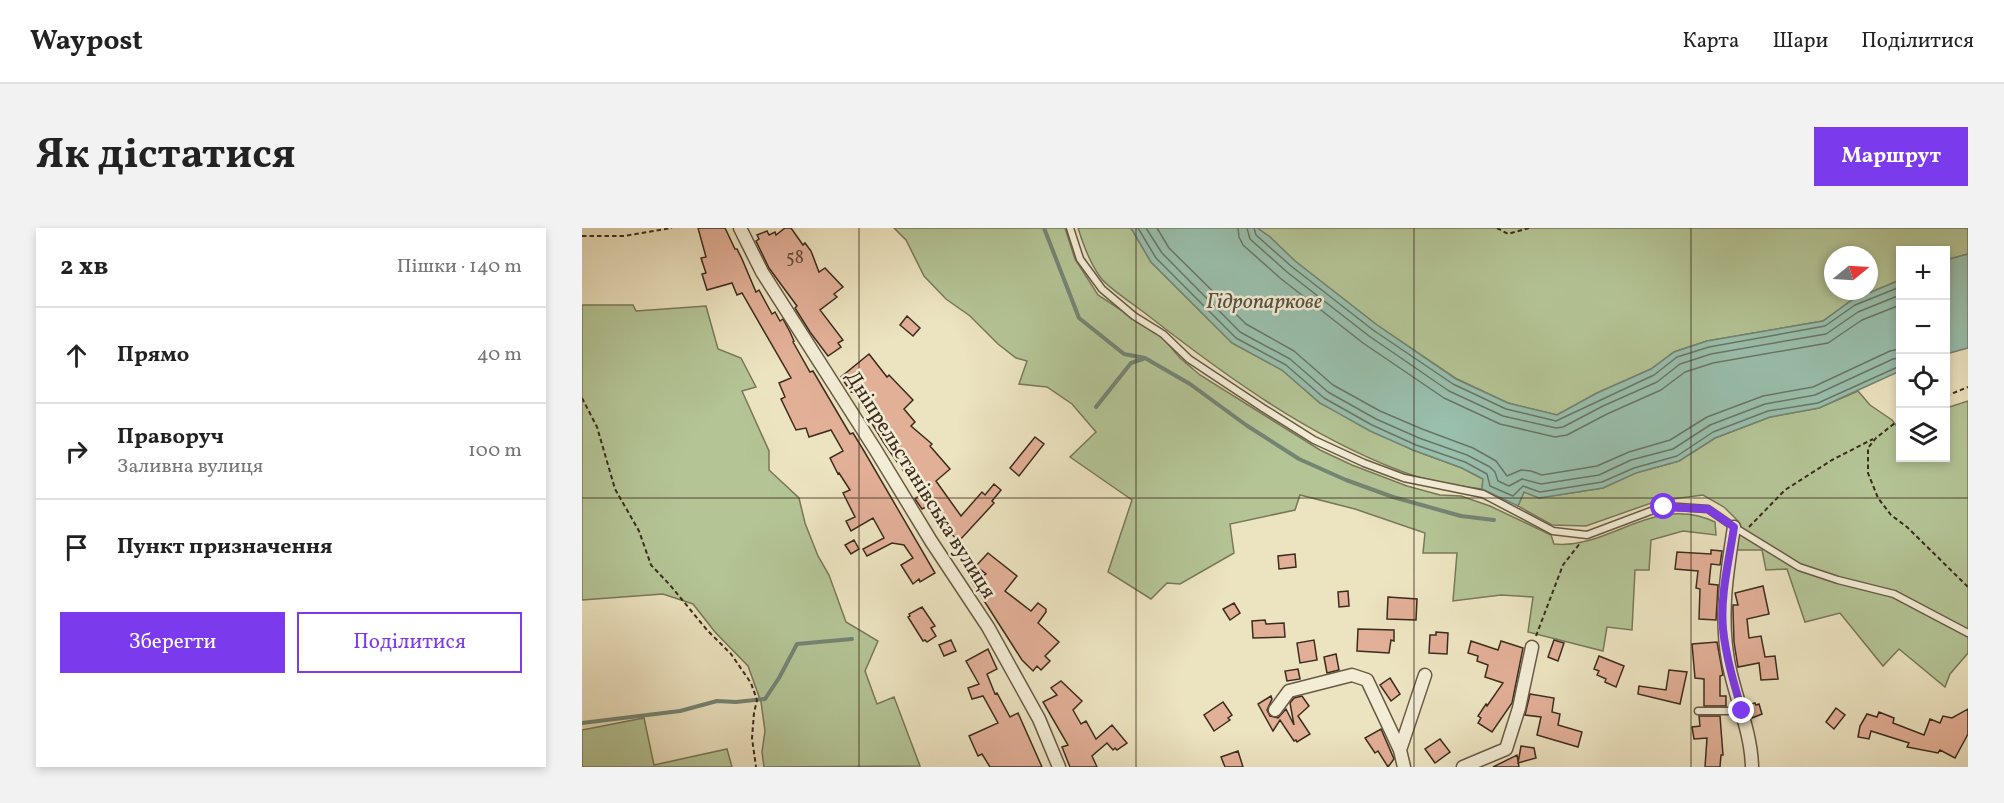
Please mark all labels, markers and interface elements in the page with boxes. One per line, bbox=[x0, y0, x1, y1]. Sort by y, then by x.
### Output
text: Waypost bbox=[30, 22, 143, 61]
text: Карта bbox=[1682, 27, 1739, 56]
text: Шари bbox=[1772, 27, 1828, 56]
text: Поділитися bbox=[1861, 27, 1974, 56]
text: Як дістатися bbox=[36, 127, 296, 186]
button: Маршрут bbox=[1814, 127, 1968, 186]
house number: 58 bbox=[786, 246, 804, 271]
north arrow bbox=[1824, 246, 1878, 300]
map controls bbox=[1896, 246, 1950, 462]
button: + bbox=[1896, 246, 1950, 300]
text: 2 хв bbox=[60, 249, 108, 285]
text: Пішки · 140 m bbox=[397, 253, 522, 281]
water label: Гідропаркове bbox=[1206, 287, 1322, 318]
button: − bbox=[1896, 300, 1950, 354]
icon: ahead bbox=[60, 339, 93, 372]
text: Прямо bbox=[117, 340, 189, 371]
text: 40 m bbox=[477, 341, 522, 369]
button: locate bbox=[1896, 354, 1950, 408]
street label: Дніпрельстанівська вулиця bbox=[838, 365, 1002, 605]
button: layers bbox=[1896, 408, 1950, 462]
text: Праворуч bbox=[117, 422, 224, 453]
icon: right bbox=[60, 435, 93, 468]
text: 100 m bbox=[468, 437, 522, 465]
text: Заливна вулиця bbox=[117, 453, 263, 481]
route start bbox=[1650, 493, 1676, 519]
icon: arrive bbox=[60, 531, 93, 564]
text: Пункт призначення bbox=[117, 532, 333, 563]
button: Зберегти bbox=[60, 612, 285, 673]
button: Поділитися bbox=[297, 612, 522, 673]
route end bbox=[1728, 697, 1754, 723]

